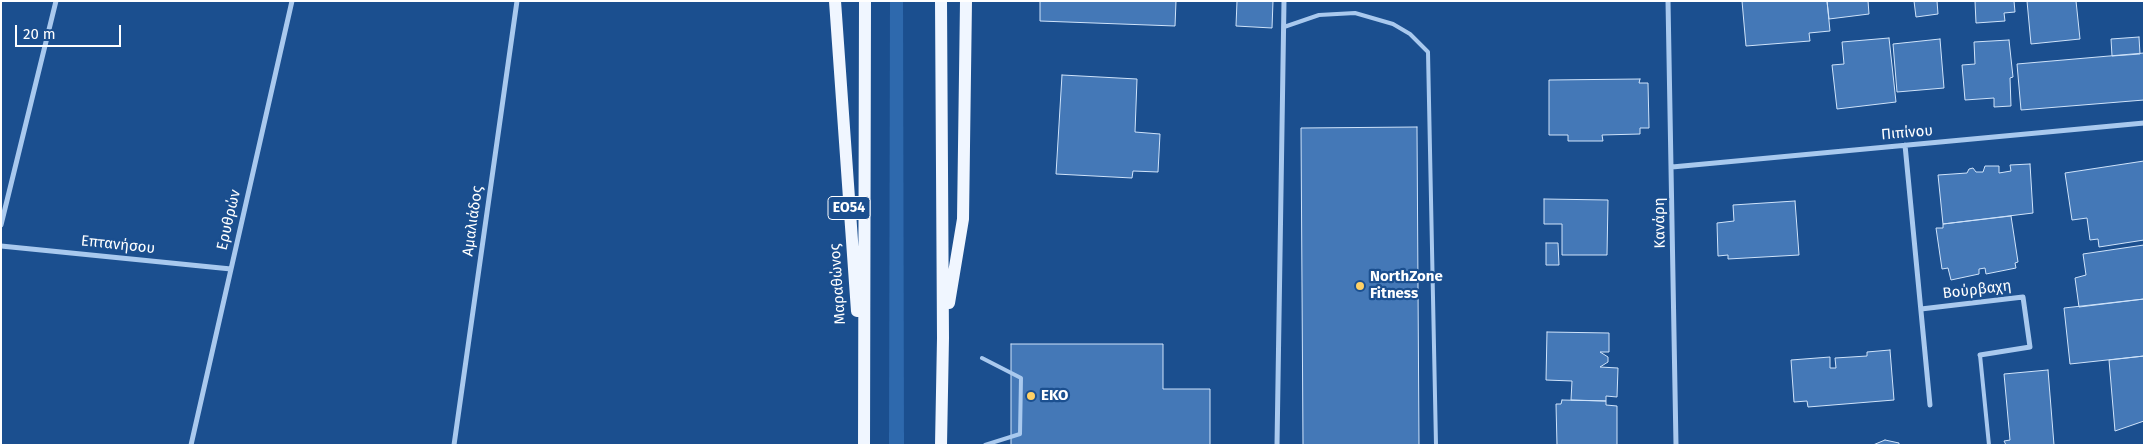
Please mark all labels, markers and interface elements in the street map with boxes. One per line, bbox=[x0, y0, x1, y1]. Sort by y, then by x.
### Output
scale bar bbox=[18, 15, 124, 47]
text: 20 m bbox=[23, 25, 56, 43]
street label: Πιπίνου bbox=[1880, 122, 1934, 144]
street label: Αμαλιάδος bbox=[459, 185, 487, 257]
street label: Ερυθρών bbox=[213, 188, 245, 252]
road number: ΕΟ54 bbox=[828, 197, 870, 220]
street label: Κανάρη bbox=[1651, 197, 1669, 249]
street label: Επτανήσου bbox=[80, 232, 156, 258]
street label: Μαραθώνος bbox=[826, 243, 850, 325]
place label: NorthZone Fitness bbox=[1370, 268, 1443, 303]
street label: Βούρβαχη bbox=[1942, 277, 2012, 303]
marker: NorthZone Fitness bbox=[1354, 280, 1366, 292]
place label: EKO bbox=[1041, 387, 1068, 405]
marker: EKO bbox=[1025, 390, 1037, 402]

